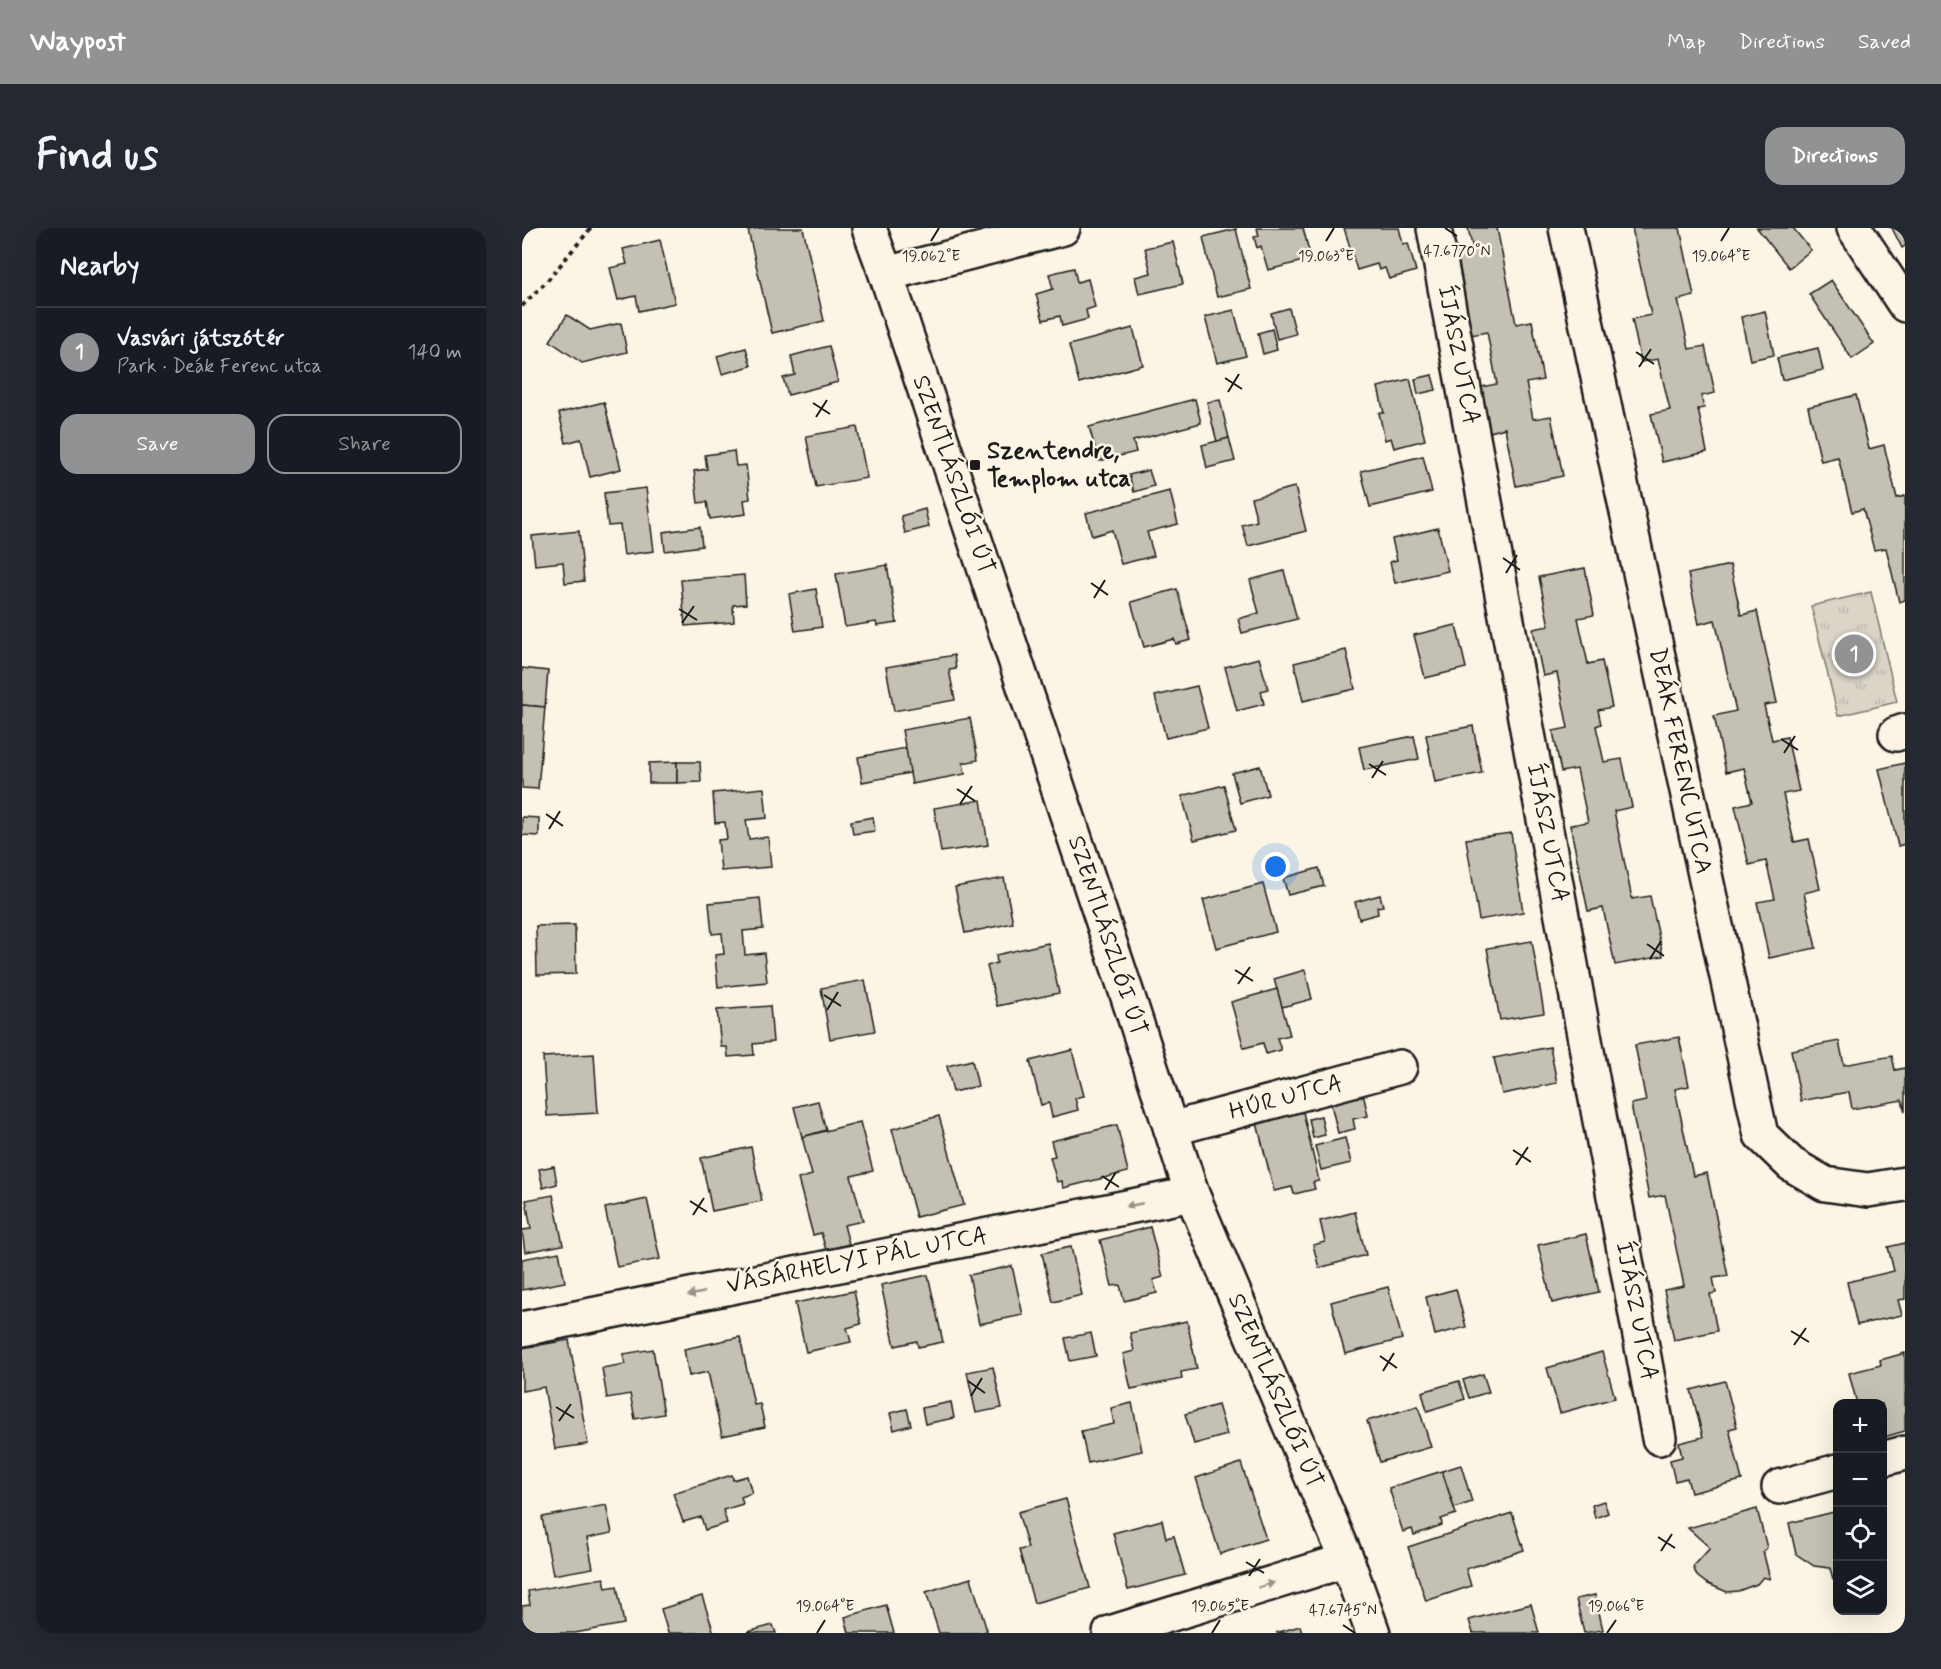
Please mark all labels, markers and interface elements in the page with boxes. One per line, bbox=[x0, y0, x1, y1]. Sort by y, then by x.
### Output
text: Waypost bbox=[30, 24, 126, 61]
text: Map bbox=[1667, 28, 1706, 56]
text: Directions bbox=[1739, 28, 1825, 56]
text: Saved bbox=[1858, 28, 1911, 56]
button: Directions bbox=[1765, 127, 1905, 185]
text: Find us bbox=[36, 129, 158, 184]
text: 47.6770°N bbox=[1424, 242, 1490, 262]
text: 19.062°E bbox=[902, 247, 961, 267]
text: 19.063°E bbox=[1298, 247, 1354, 267]
text: 19.064°E bbox=[1692, 247, 1750, 267]
text: Nearby bbox=[60, 250, 139, 284]
street label: ÍJÁSZ UTCA bbox=[1429, 283, 1488, 427]
text: Vasvári játszótér bbox=[117, 325, 284, 353]
text: 1 bbox=[75, 339, 84, 366]
text: 140 m bbox=[408, 339, 462, 366]
text: Park · Deák Ferenc utca bbox=[117, 353, 322, 380]
street label: SZENTLÁSZLÓI ÚT bbox=[904, 371, 1003, 579]
button: Save bbox=[60, 414, 255, 474]
button: Share bbox=[267, 414, 462, 474]
place label: Szentendre, Templom utca bbox=[987, 436, 1131, 495]
marker: Szentendre, Templom utca bbox=[968, 458, 982, 472]
pin: 1 bbox=[1834, 632, 1874, 676]
street label: DEÁK FERENC UTCA bbox=[1641, 645, 1720, 877]
street label: ÍJÁSZ UTCA bbox=[1518, 761, 1577, 905]
street label: SZENTLÁSZLÓI ÚT bbox=[1060, 832, 1155, 1040]
your location bbox=[1261, 852, 1290, 881]
street label: HÚR UTCA bbox=[1226, 1068, 1346, 1128]
one-way arrow bbox=[1125, 1201, 1144, 1210]
street label: VÁSÁRHELYI PÁL UTCA bbox=[724, 1220, 990, 1301]
street label: ÍJÁSZ UTCA bbox=[1607, 1239, 1666, 1383]
street label: SZENTLÁSZLÓI ÚT bbox=[1220, 1289, 1331, 1493]
one-way arrow bbox=[686, 1290, 705, 1299]
map controls bbox=[1833, 1399, 1887, 1615]
button: + bbox=[1833, 1399, 1887, 1453]
button: − bbox=[1833, 1453, 1887, 1507]
button: locate bbox=[1833, 1507, 1887, 1561]
button: layers bbox=[1833, 1561, 1887, 1615]
one-way arrow bbox=[1257, 1580, 1275, 1589]
text: 19.064°E bbox=[796, 1597, 854, 1617]
text: 19.065°E bbox=[1191, 1597, 1249, 1617]
text: 19.066°E bbox=[1588, 1597, 1645, 1617]
text: 47.6745°N bbox=[1309, 1601, 1377, 1621]

